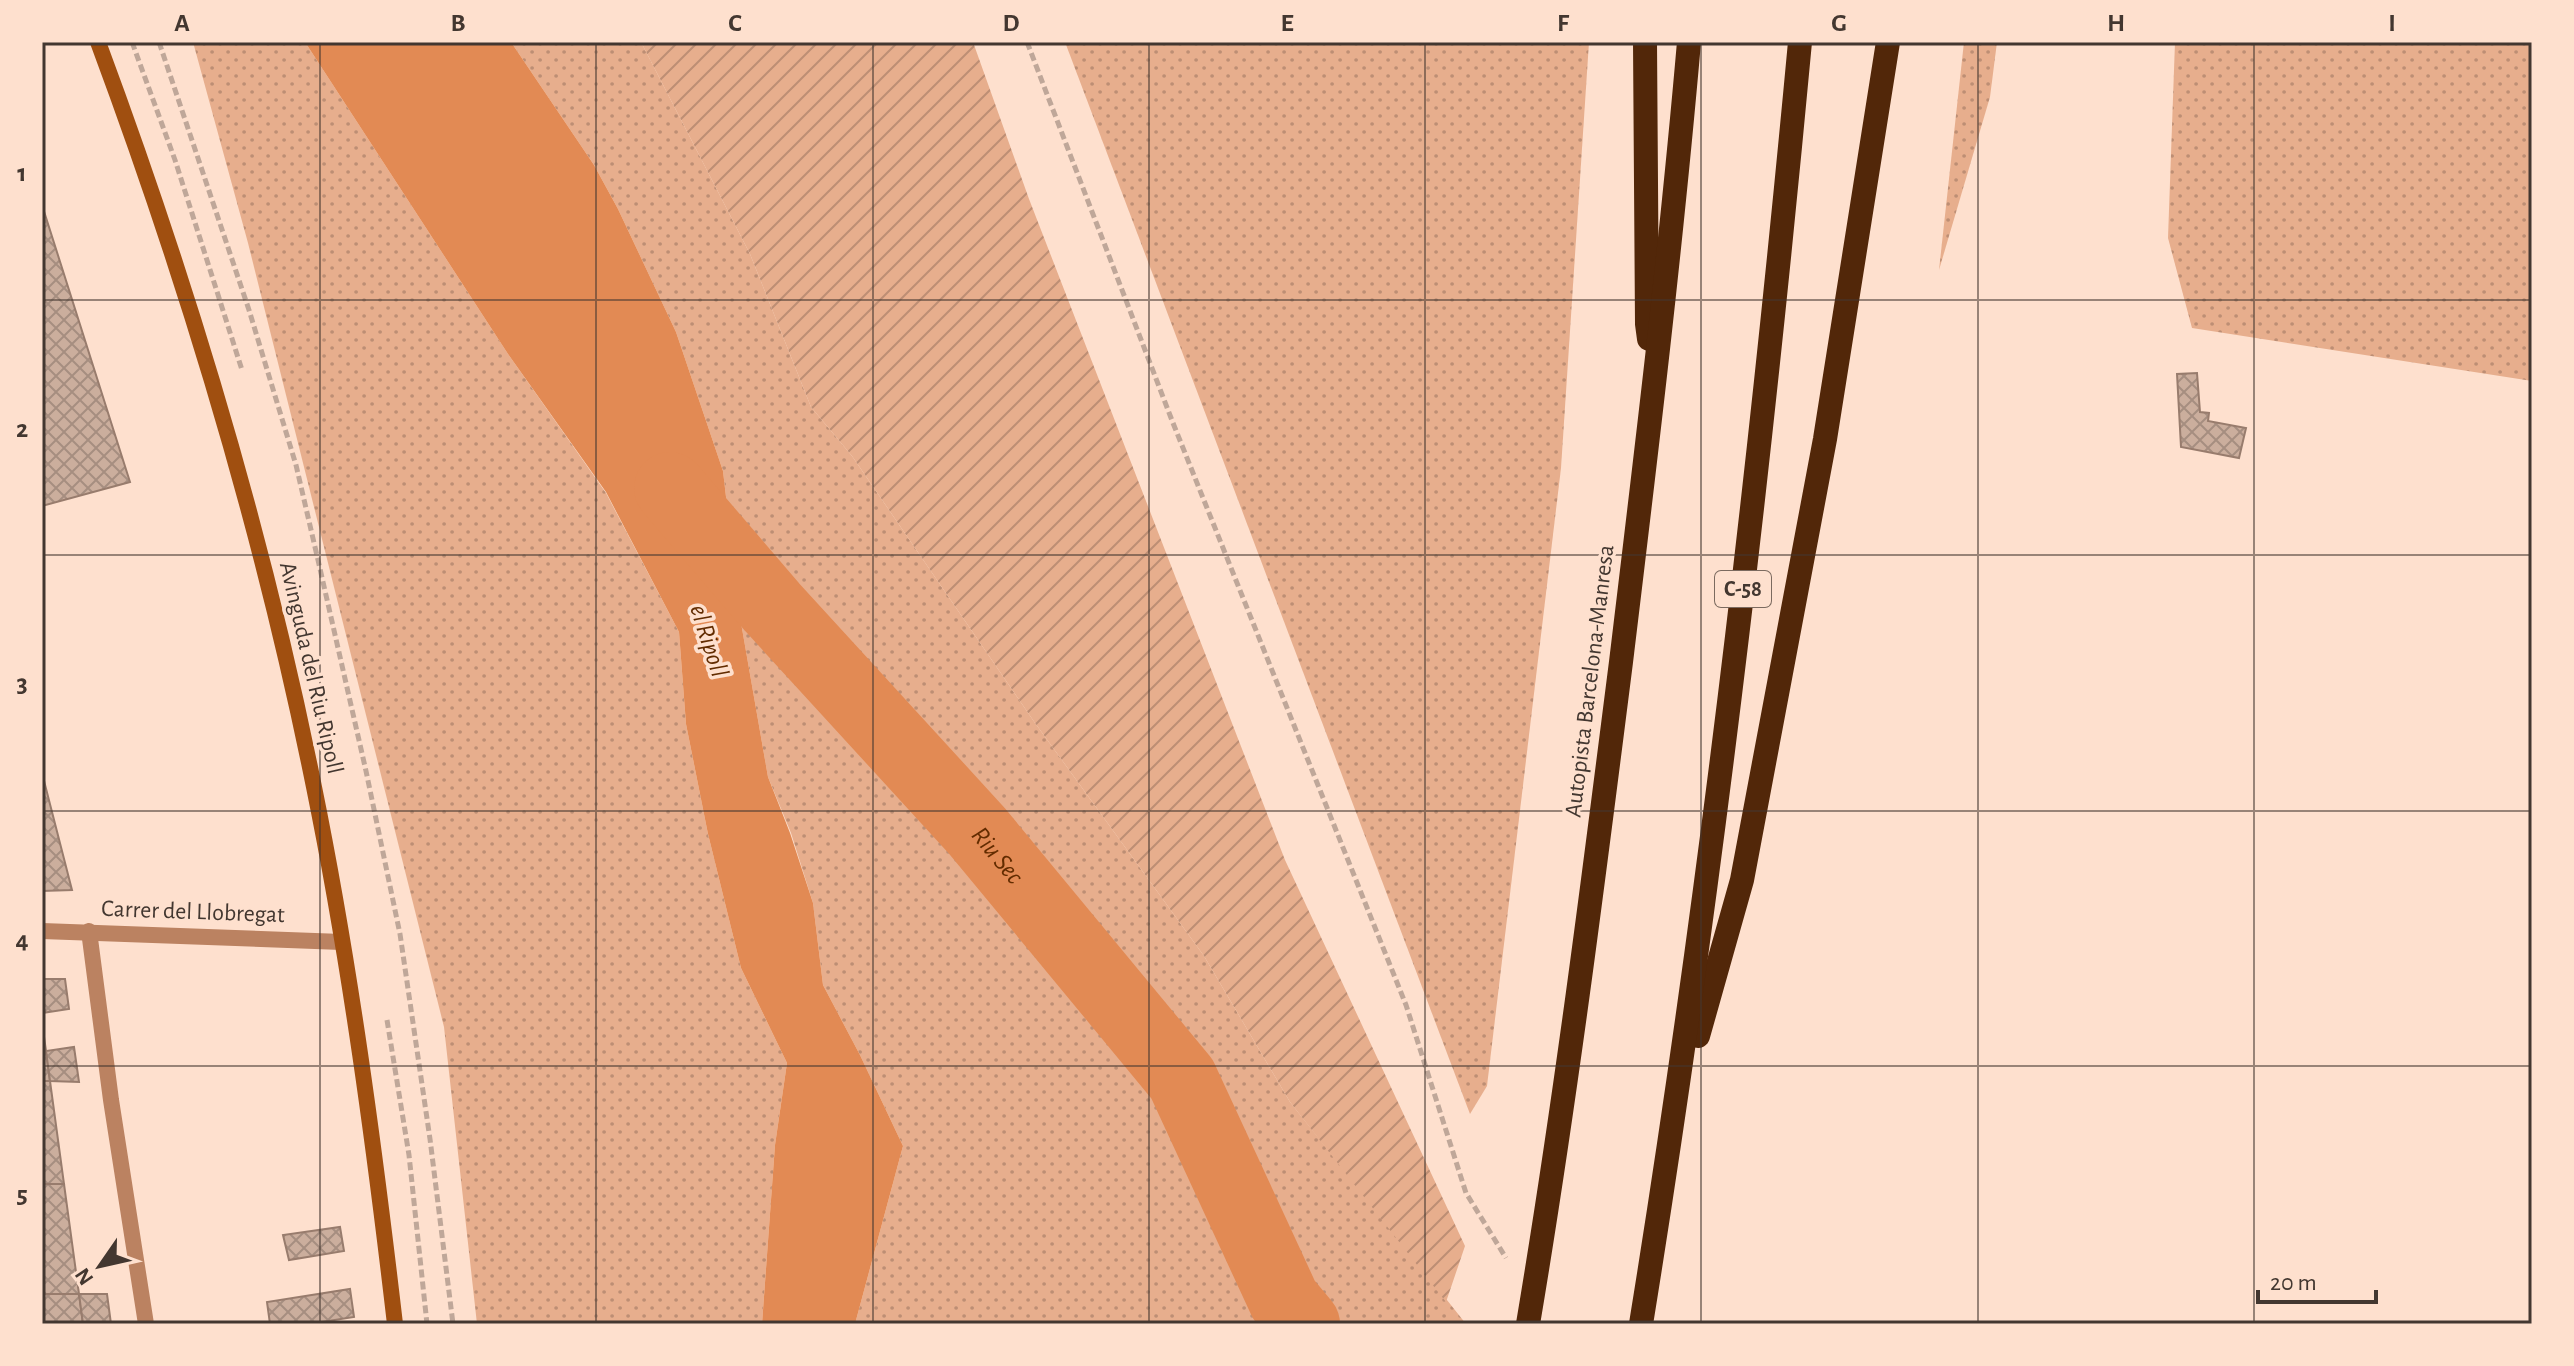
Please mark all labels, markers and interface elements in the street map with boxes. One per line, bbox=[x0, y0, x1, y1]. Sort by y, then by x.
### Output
text: A bbox=[174, 10, 190, 36]
text: B bbox=[450, 10, 466, 36]
text: C bbox=[728, 10, 742, 36]
text: D bbox=[1002, 10, 1020, 36]
text: E bbox=[1280, 10, 1294, 36]
text: F bbox=[1557, 10, 1570, 36]
text: G bbox=[1831, 10, 1847, 36]
text: H bbox=[2107, 10, 2125, 36]
text: I bbox=[2388, 10, 2396, 36]
text: 1 bbox=[17, 160, 27, 186]
text: 2 bbox=[16, 416, 28, 442]
street label: Autopista Barcelona-Manresa bbox=[1561, 543, 1619, 819]
street label: Avinguda del Riu Ripoll bbox=[275, 560, 347, 776]
road number: C-58 bbox=[1715, 571, 1771, 607]
water label: el Ripoll bbox=[685, 602, 733, 680]
text: 3 bbox=[16, 671, 28, 697]
water label: Riu Sec bbox=[966, 822, 1028, 889]
street label: Carrer del Llobregat bbox=[101, 897, 285, 927]
text: 4 bbox=[15, 927, 29, 953]
text: 5 bbox=[16, 1182, 28, 1208]
north arrow bbox=[60, 1226, 140, 1306]
scale bar bbox=[2258, 1254, 2376, 1304]
text: N bbox=[71, 1264, 98, 1289]
text: 20 m bbox=[2270, 1271, 2317, 1295]

